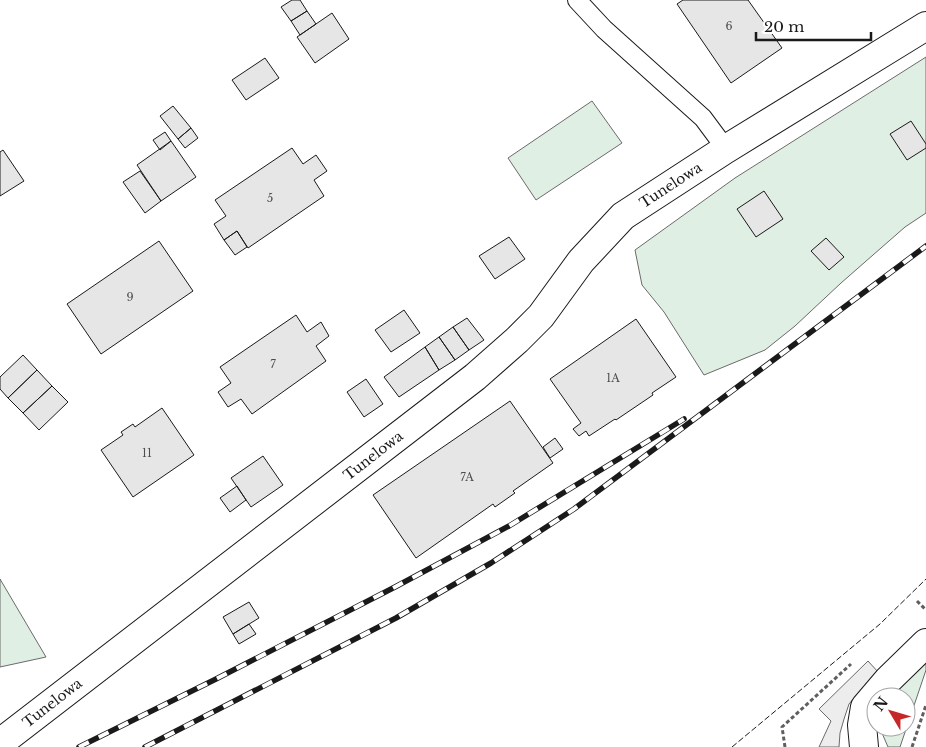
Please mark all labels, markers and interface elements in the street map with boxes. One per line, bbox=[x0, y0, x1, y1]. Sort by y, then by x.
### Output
scale bar bbox=[756, 10, 871, 42]
text: 20 m bbox=[764, 17, 804, 36]
house number: 6 bbox=[725, 19, 733, 33]
street label: Tunelowa bbox=[636, 158, 705, 212]
house number: 5 bbox=[267, 191, 273, 205]
house number: 9 bbox=[126, 290, 134, 304]
house number: 7 bbox=[270, 357, 276, 371]
house number: 1A bbox=[606, 371, 620, 385]
street label: Tunelowa bbox=[340, 427, 407, 484]
house number: 11 bbox=[142, 446, 152, 460]
house number: 7A bbox=[460, 470, 474, 484]
street label: Tunelowa bbox=[19, 674, 86, 731]
north arrow bbox=[866, 687, 916, 737]
text: N bbox=[870, 693, 892, 715]

